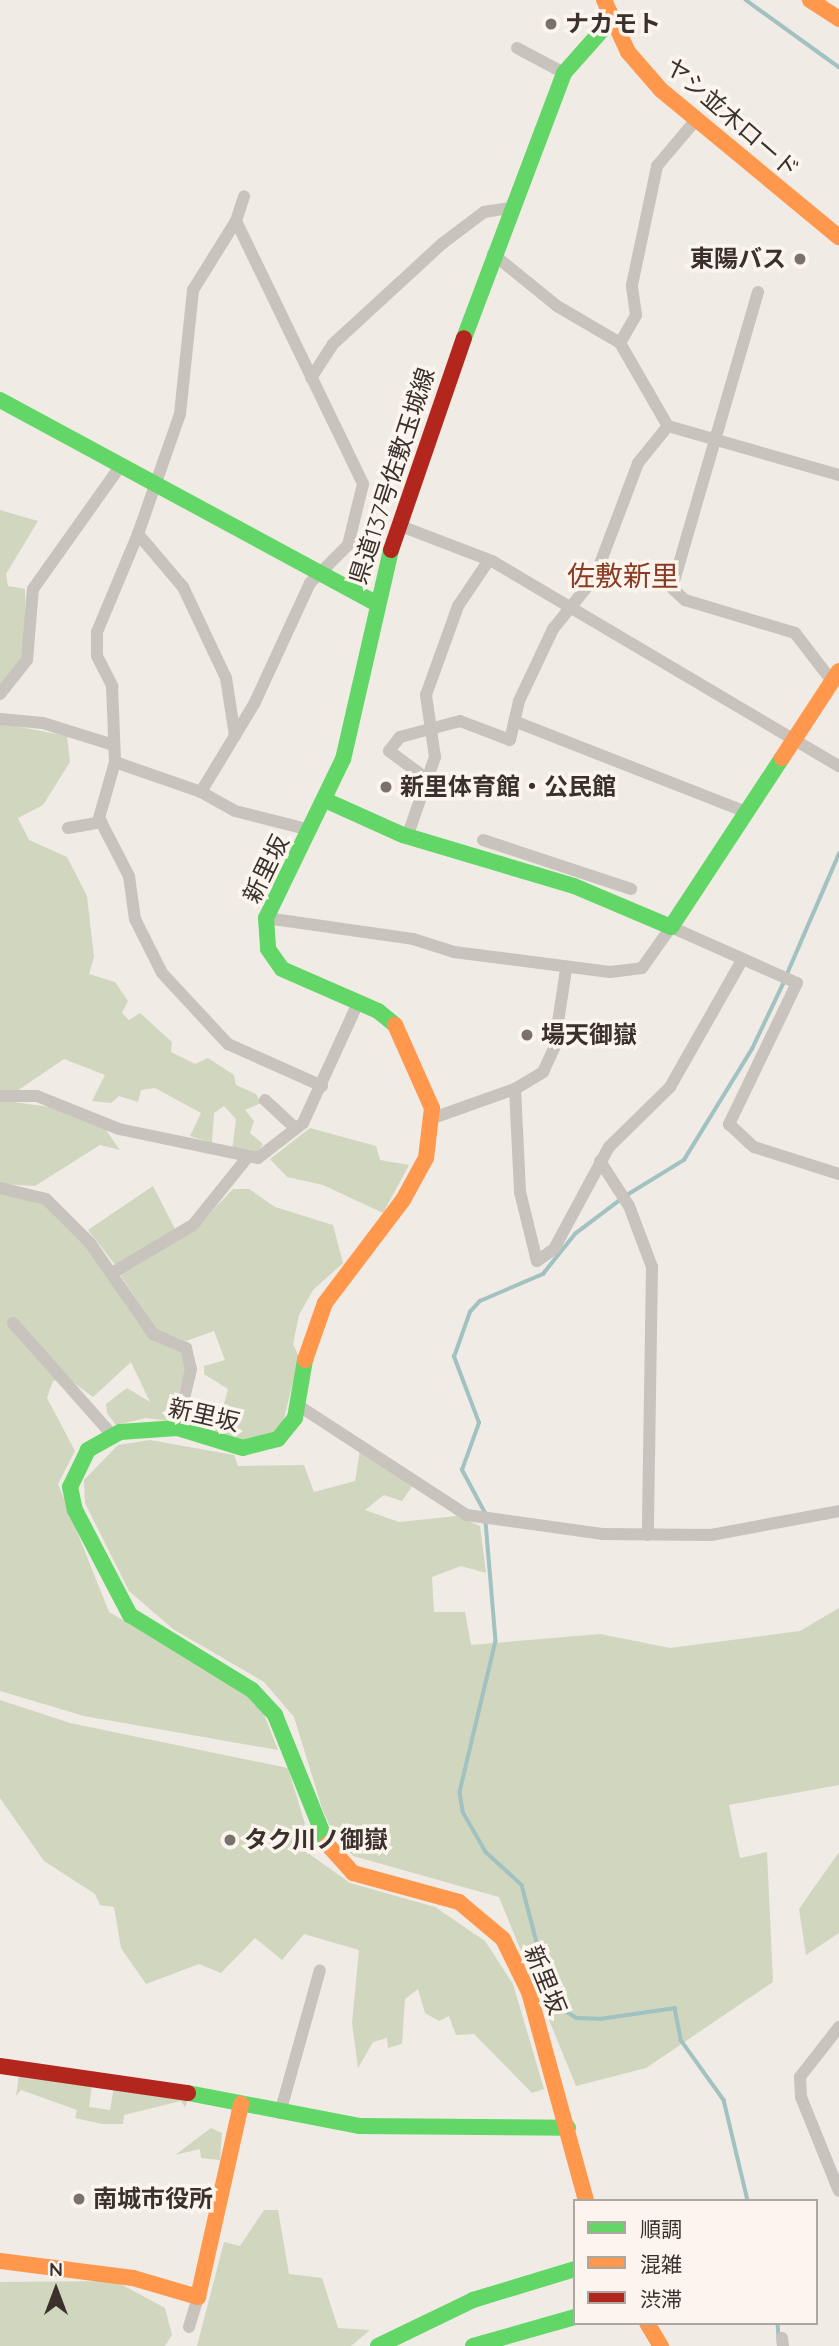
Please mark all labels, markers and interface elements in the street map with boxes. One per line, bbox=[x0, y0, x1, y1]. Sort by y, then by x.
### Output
place label: ナカモト bbox=[565, 10, 661, 38]
marker: ナカモト bbox=[543, 16, 559, 32]
street label: ヤシ並木ロード bbox=[659, 52, 805, 184]
place label: 東陽バス bbox=[690, 245, 786, 273]
marker: 東陽バス bbox=[792, 251, 808, 267]
street label: 県道137号佐敷玉城線 bbox=[343, 364, 441, 588]
district label: 佐敷新里 bbox=[567, 559, 679, 593]
place label: 新里体育館・公民館 bbox=[400, 773, 616, 801]
marker: 新里体育館・公民館 bbox=[378, 779, 394, 795]
street label: 新里坂 bbox=[237, 830, 295, 908]
place label: 場天御嶽 bbox=[541, 1021, 637, 1049]
marker: 場天御嶽 bbox=[519, 1027, 535, 1043]
street label: 新里坂 bbox=[166, 1393, 242, 1437]
place label: タク川ノ御嶽 bbox=[244, 1826, 388, 1854]
marker: タク川ノ御嶽 bbox=[222, 1832, 238, 1848]
street label: 新里坂 bbox=[518, 1941, 572, 2019]
place label: 南城市役所 bbox=[93, 2185, 213, 2213]
marker: 南城市役所 bbox=[71, 2191, 87, 2207]
legend bbox=[573, 2199, 818, 2325]
text: 順調 bbox=[640, 2216, 682, 2242]
text: 混雑 bbox=[640, 2251, 682, 2277]
north arrow bbox=[21, 2255, 91, 2325]
text: N bbox=[49, 2257, 63, 2281]
text: 渋滞 bbox=[640, 2286, 682, 2312]

